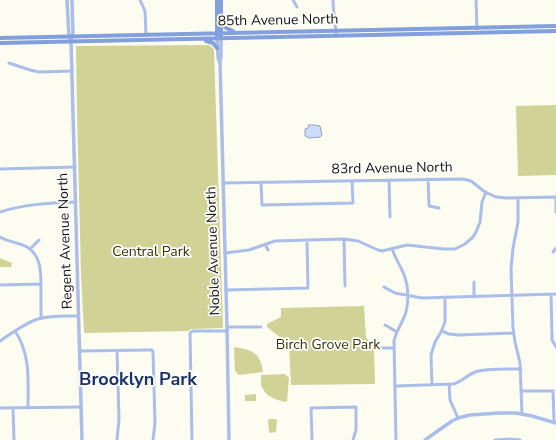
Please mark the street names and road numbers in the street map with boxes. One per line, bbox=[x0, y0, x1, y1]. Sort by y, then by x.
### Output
street label: 85th Avenue North bbox=[217, 12, 339, 30]
street label: 83rd Avenue North bbox=[331, 160, 453, 178]
street label: Regent Avenue North bbox=[55, 173, 77, 309]
street label: Noble Avenue North bbox=[203, 186, 225, 316]

